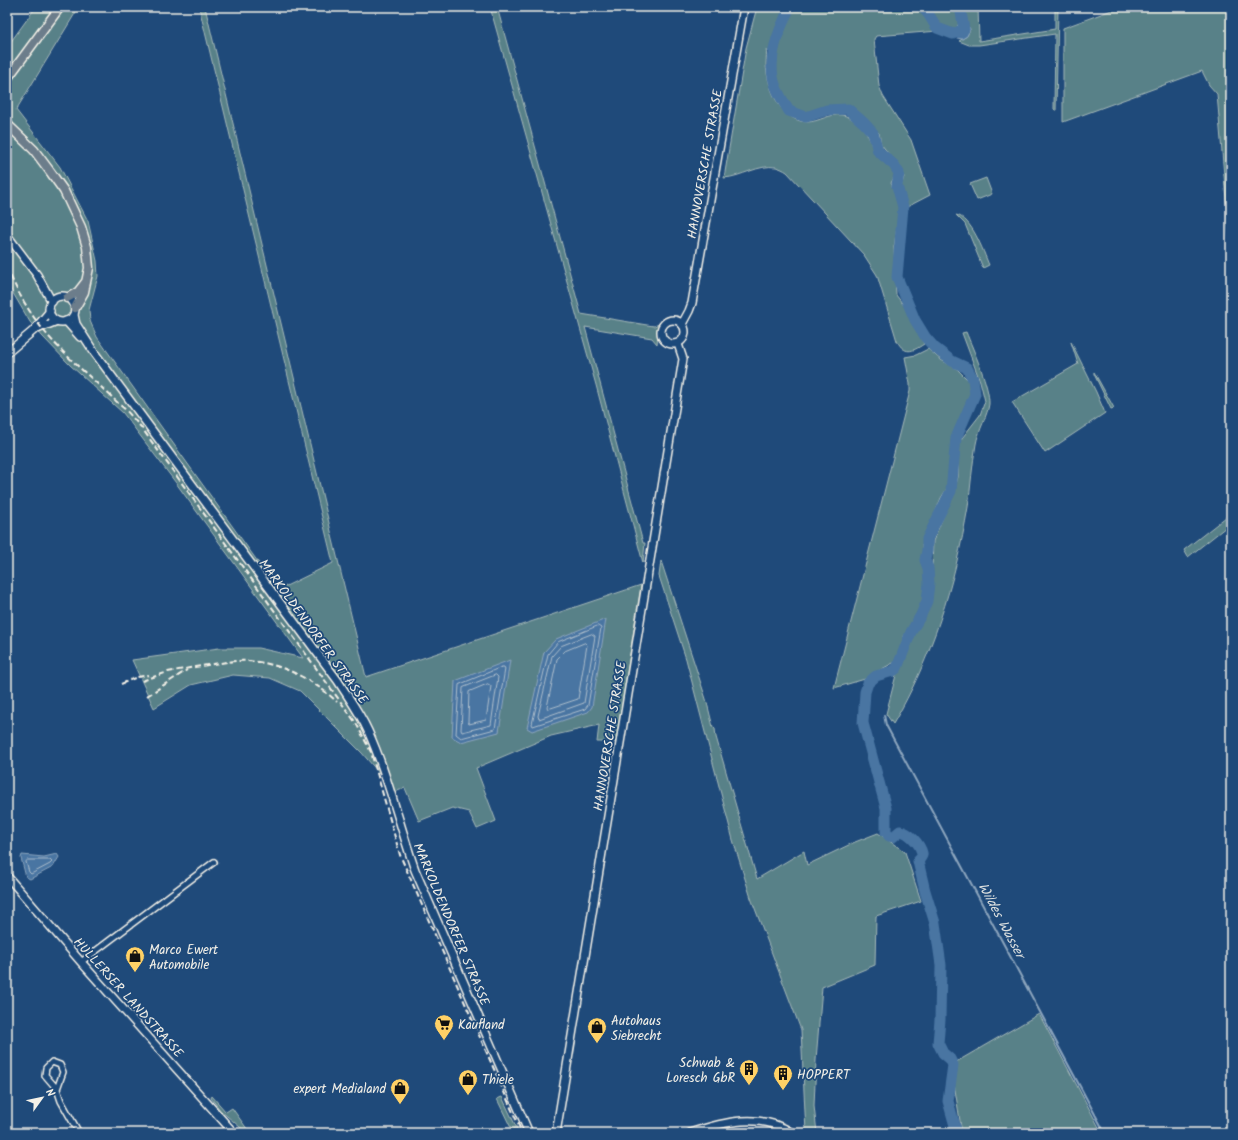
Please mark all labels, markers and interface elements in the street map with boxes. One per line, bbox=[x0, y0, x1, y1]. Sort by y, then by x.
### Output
street label: HANNOVERSCHE STRASSE bbox=[682, 88, 729, 241]
street label: MARKOLDENDORFER STRASSE bbox=[253, 555, 373, 709]
street label: HANNOVERSCHE STRASSE bbox=[588, 659, 633, 813]
street label: MARKOLDENDORFER STRASSE bbox=[407, 840, 495, 1010]
water label: Wildes Wasser bbox=[972, 879, 1032, 965]
street label: HULLERSER LANDSTRASSE bbox=[68, 933, 188, 1063]
place label: Marco Ewert Automobile bbox=[149, 940, 219, 976]
shop icon: Marco Ewert Automobile bbox=[124, 945, 146, 973]
place label: Autohaus Siebrecht bbox=[611, 1011, 663, 1047]
supermarket icon: Kaufland bbox=[433, 1013, 455, 1041]
place label: Kaufland bbox=[458, 1015, 505, 1036]
shop icon: Autohaus Siebrecht bbox=[586, 1016, 608, 1044]
place label: Schwab & Loresch GbR bbox=[666, 1053, 735, 1089]
building icon: Schwab & Loresch GbR bbox=[738, 1058, 760, 1086]
building icon: HOPPERT bbox=[772, 1063, 794, 1091]
place label: HOPPERT bbox=[797, 1065, 851, 1086]
shop icon: Thiele bbox=[457, 1068, 479, 1096]
place label: Thiele bbox=[482, 1070, 514, 1091]
shop icon: expert Medialand bbox=[389, 1077, 411, 1105]
north arrow bbox=[22, 1078, 62, 1118]
place label: expert Medialand bbox=[294, 1079, 387, 1100]
text: N bbox=[40, 1085, 59, 1101]

